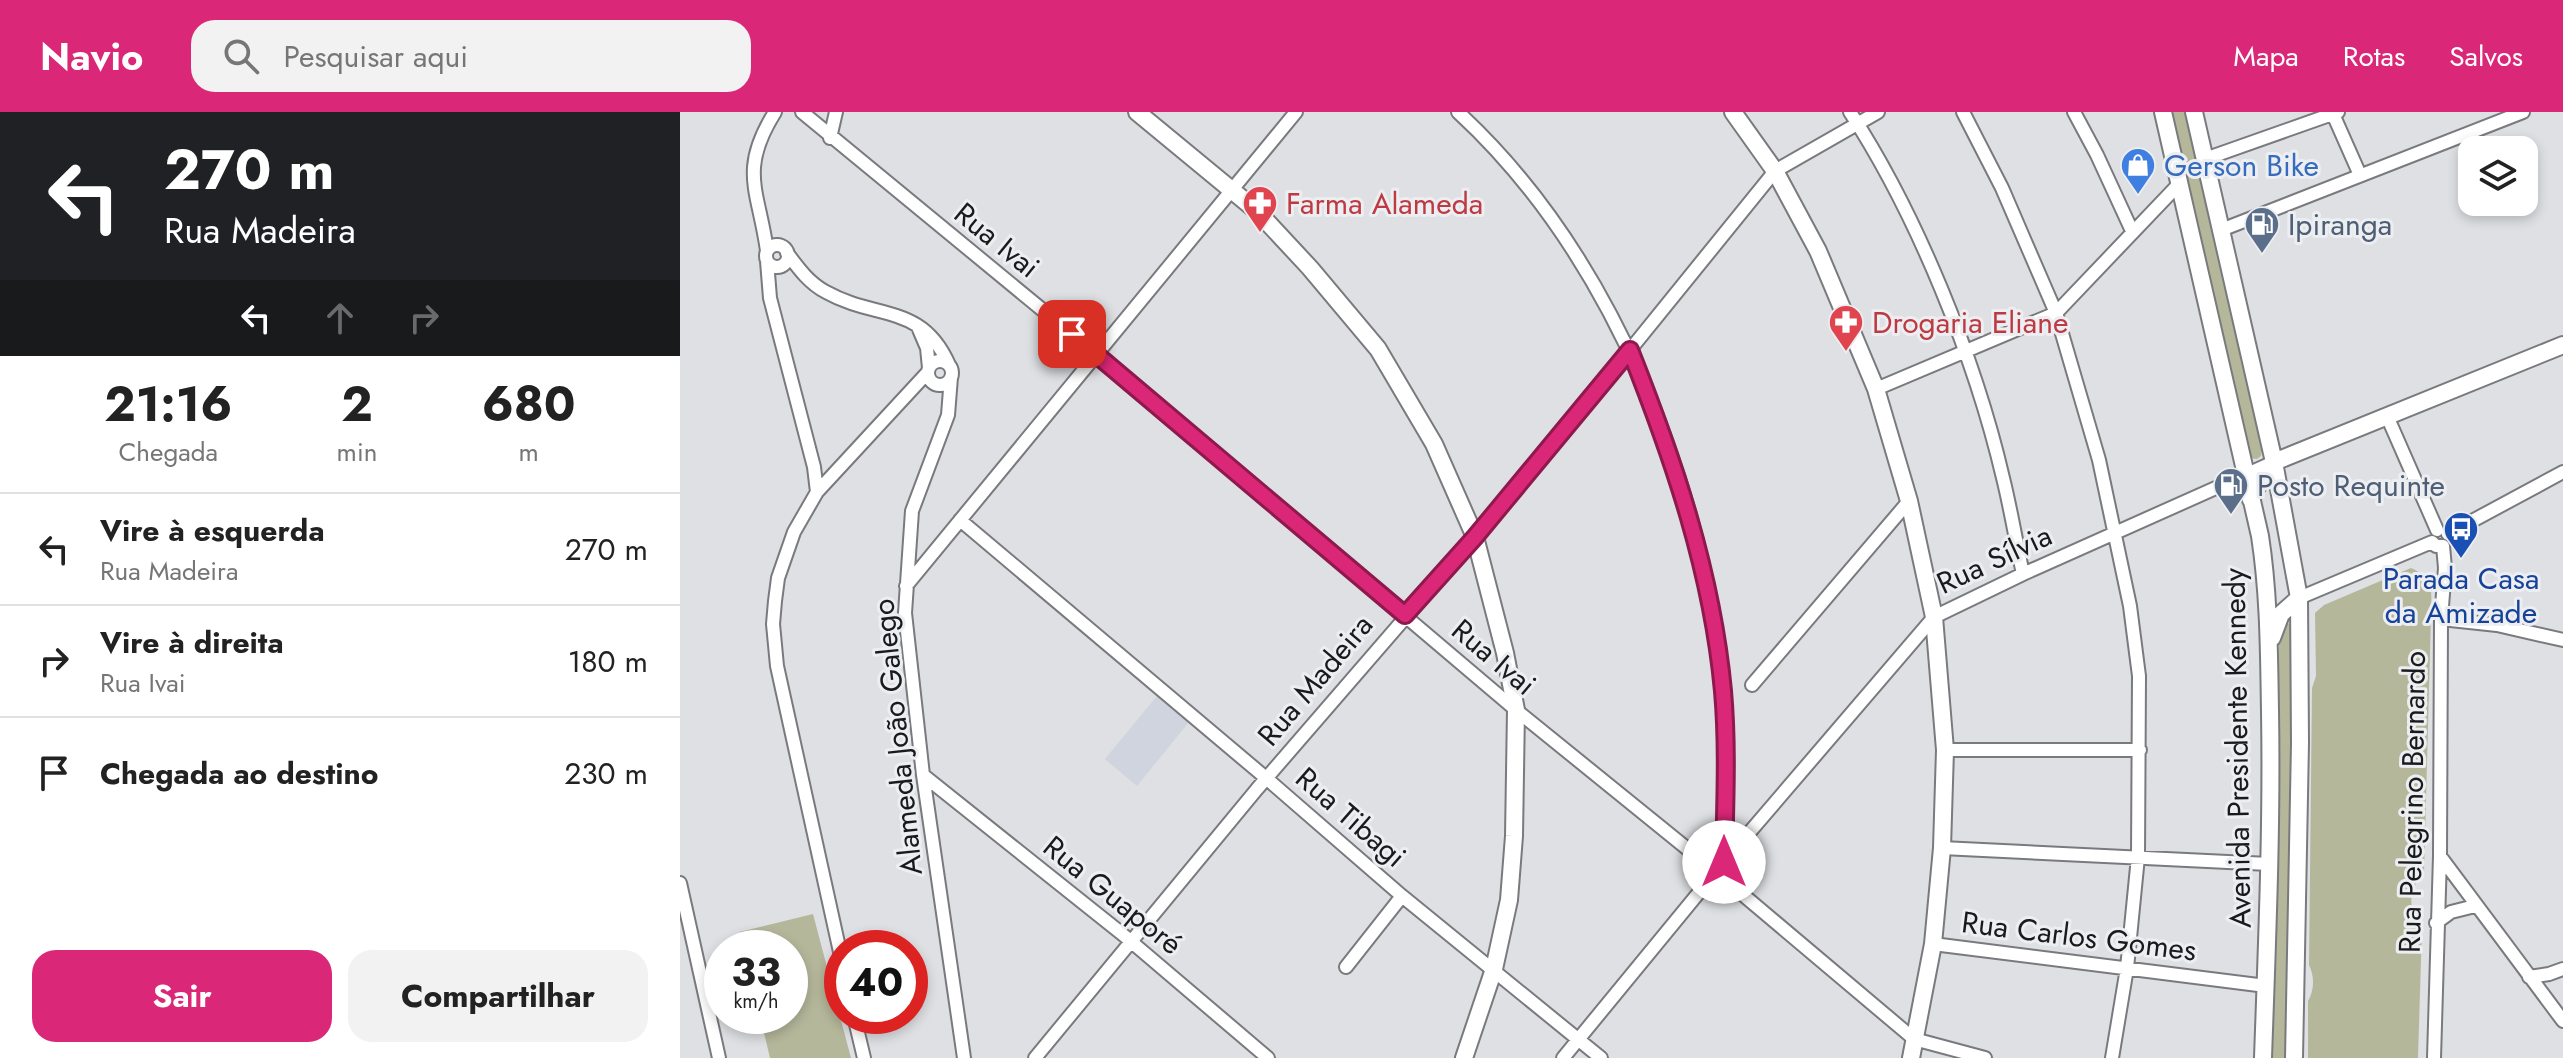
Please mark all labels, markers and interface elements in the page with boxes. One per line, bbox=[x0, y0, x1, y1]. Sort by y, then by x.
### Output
search box bbox=[191, 20, 751, 92]
text: Navio bbox=[40, 29, 143, 84]
icon: search bbox=[219, 34, 263, 78]
text: Pesquisar aqui bbox=[283, 35, 468, 78]
text: Mapa bbox=[2233, 36, 2299, 77]
text: Rotas bbox=[2343, 36, 2405, 77]
text: Salvos bbox=[2449, 36, 2523, 77]
text: 270 m bbox=[164, 129, 334, 210]
map controls bbox=[2458, 136, 2538, 216]
button: layers bbox=[2458, 136, 2538, 216]
icon: left bbox=[32, 144, 136, 248]
place label: Gerson Bike bbox=[2164, 144, 2319, 187]
shop icon: Gerson Bike bbox=[2119, 146, 2157, 196]
place label: Farma Alameda bbox=[1286, 182, 1483, 225]
pharmacy icon: Farma Alameda bbox=[1241, 184, 1279, 234]
street label: Rua Ivai bbox=[945, 192, 1049, 288]
place label: Ipiranga bbox=[2288, 203, 2392, 246]
text: Rua Madeira bbox=[164, 204, 356, 256]
fuel station icon: Ipiranga bbox=[2243, 205, 2281, 255]
icon: left bbox=[234, 296, 278, 340]
icon: ahead bbox=[318, 296, 362, 340]
icon: right bbox=[402, 296, 446, 340]
pin bbox=[1038, 300, 1106, 368]
place label: Drogaria Eliane bbox=[1872, 301, 2069, 344]
pharmacy icon: Drogaria Eliane bbox=[1827, 303, 1865, 353]
icon: arrive bbox=[1050, 312, 1094, 356]
text: 21:16 bbox=[104, 370, 232, 439]
text: 2 bbox=[341, 370, 373, 439]
text: 680 bbox=[482, 370, 576, 439]
text: Chegada bbox=[119, 433, 218, 471]
text: min bbox=[337, 433, 377, 471]
text: m bbox=[519, 433, 539, 471]
place label: Posto Requinte bbox=[2257, 464, 2445, 507]
fuel station icon: Posto Requinte bbox=[2212, 466, 2250, 516]
text: Vire à esquerda bbox=[100, 509, 325, 552]
bus stop icon: Parada Casa da Amizade bbox=[2442, 510, 2480, 560]
street label: Rua Sílvia bbox=[1929, 514, 2059, 604]
icon: left bbox=[32, 527, 76, 571]
text: 270 m bbox=[565, 528, 648, 571]
text: Rua Madeira bbox=[100, 552, 238, 590]
place label: Parada Casa da Amizade bbox=[2383, 557, 2539, 634]
street label: Avenida Presidente Kennedy bbox=[2212, 567, 2262, 929]
street label: Alameda João Galego bbox=[861, 597, 933, 877]
street label: Rua Madeira bbox=[1247, 605, 1383, 755]
street label: Rua Ivai bbox=[1442, 609, 1546, 705]
text: Vire à direita bbox=[100, 621, 284, 664]
icon: right bbox=[32, 639, 76, 683]
text: 180 m bbox=[568, 640, 648, 683]
street label: Rua Pelegrino Bernardo bbox=[2388, 651, 2436, 953]
text: Rua Ivai bbox=[100, 664, 186, 702]
icon: arrive bbox=[32, 751, 76, 795]
text: Chegada ao destino bbox=[100, 752, 378, 795]
text: 230 m bbox=[564, 752, 648, 795]
street label: Rua Tibagi bbox=[1286, 757, 1416, 877]
position arrow bbox=[1682, 820, 1766, 904]
street label: Rua Guaporé bbox=[1034, 825, 1192, 965]
street label: Rua Carlos Gomes bbox=[1959, 900, 2199, 972]
speed limit sign: 40 bbox=[824, 930, 928, 1034]
text: 33 bbox=[731, 943, 781, 1001]
button: Sair bbox=[32, 950, 332, 1042]
button: Compartilhar bbox=[348, 950, 648, 1042]
text: km/h bbox=[733, 987, 779, 1016]

